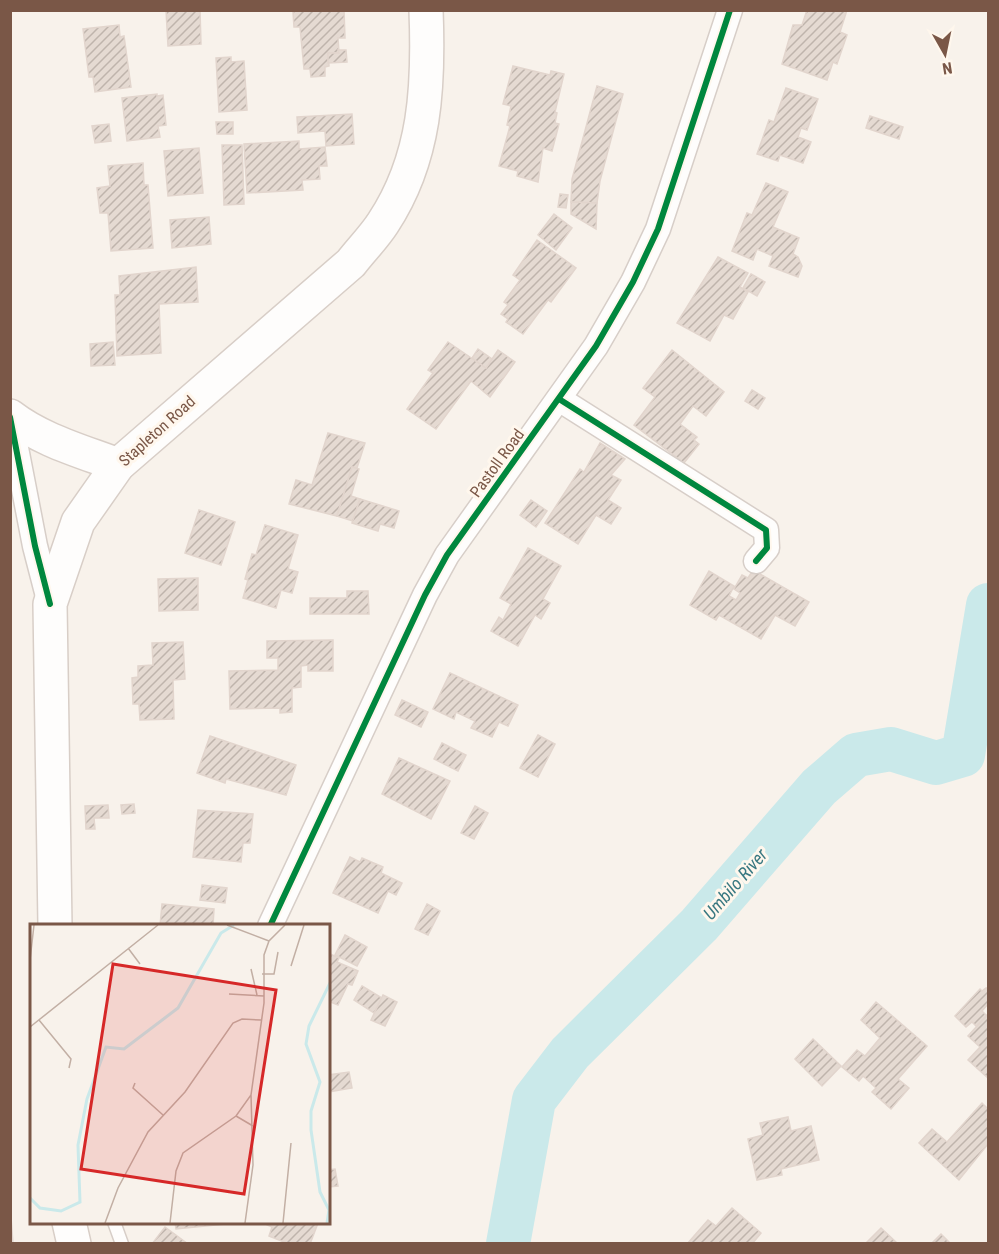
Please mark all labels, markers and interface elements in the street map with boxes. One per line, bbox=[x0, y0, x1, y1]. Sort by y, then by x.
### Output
north arrow bbox=[915, 24, 975, 84]
text: N bbox=[941, 58, 954, 78]
street label: Stapleton Road bbox=[115, 392, 199, 470]
street label: Pastoll Road bbox=[466, 425, 528, 501]
water label: Umbilo River bbox=[699, 844, 772, 924]
inset map bbox=[30, 924, 330, 1224]

